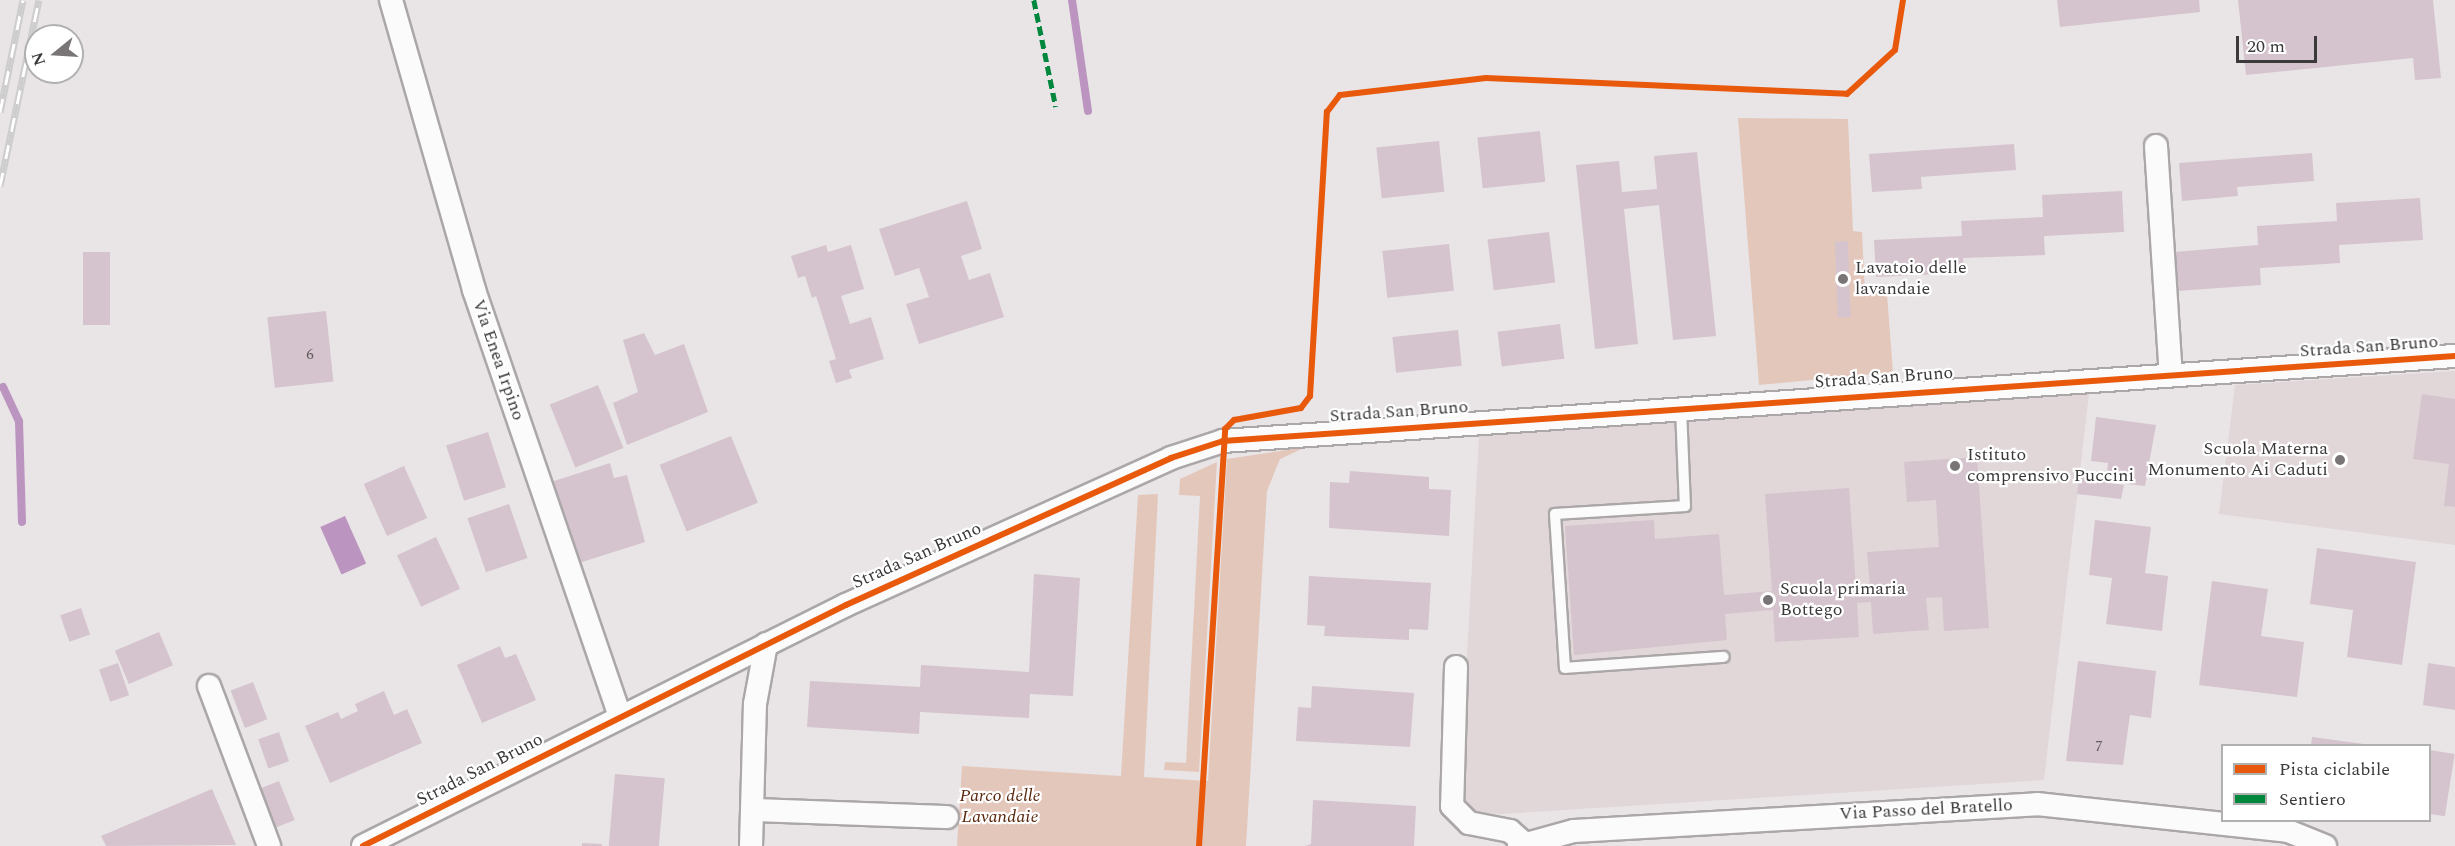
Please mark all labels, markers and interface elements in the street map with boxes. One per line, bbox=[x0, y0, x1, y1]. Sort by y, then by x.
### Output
north arrow bbox=[24, 24, 84, 84]
scale bar bbox=[2239, 24, 2320, 62]
text: 20 m bbox=[2247, 33, 2285, 60]
text: N bbox=[25, 49, 52, 69]
place label: Lavatoio delle lavandaie bbox=[1855, 258, 1967, 300]
marker: Lavatoio delle lavandaie bbox=[1836, 272, 1850, 286]
street label: Via Enea Irpino bbox=[467, 297, 529, 423]
street label: Strada San Bruno bbox=[2299, 331, 2439, 363]
house number: 6 bbox=[306, 346, 314, 364]
street label: Strada San Bruno bbox=[1814, 362, 1954, 394]
street label: Strada San Bruno bbox=[1329, 396, 1469, 428]
place label: Scuola Materna Monumento Ai Caduti bbox=[2148, 439, 2328, 482]
place label: Istituto comprensivo Puccini bbox=[1967, 445, 2134, 488]
marker: Scuola Materna Monumento Ai Caduti bbox=[2333, 453, 2347, 467]
marker: Istituto comprensivo Puccini bbox=[1948, 459, 1962, 473]
street label: Strada San Bruno bbox=[849, 518, 985, 594]
place label: Scuola primaria Bottego bbox=[1780, 579, 1906, 622]
marker: Scuola primaria Bottego bbox=[1761, 593, 1775, 607]
street label: Strada San Bruno bbox=[413, 729, 547, 811]
house number: 7 bbox=[2095, 738, 2103, 756]
legend bbox=[2221, 744, 2431, 822]
text: Pista ciclabile bbox=[2279, 756, 2390, 783]
park label: Parco delle Lavandaie bbox=[959, 786, 1041, 828]
text: Sentiero bbox=[2279, 786, 2346, 813]
street label: Via Passo del Bratello bbox=[1839, 795, 2013, 825]

